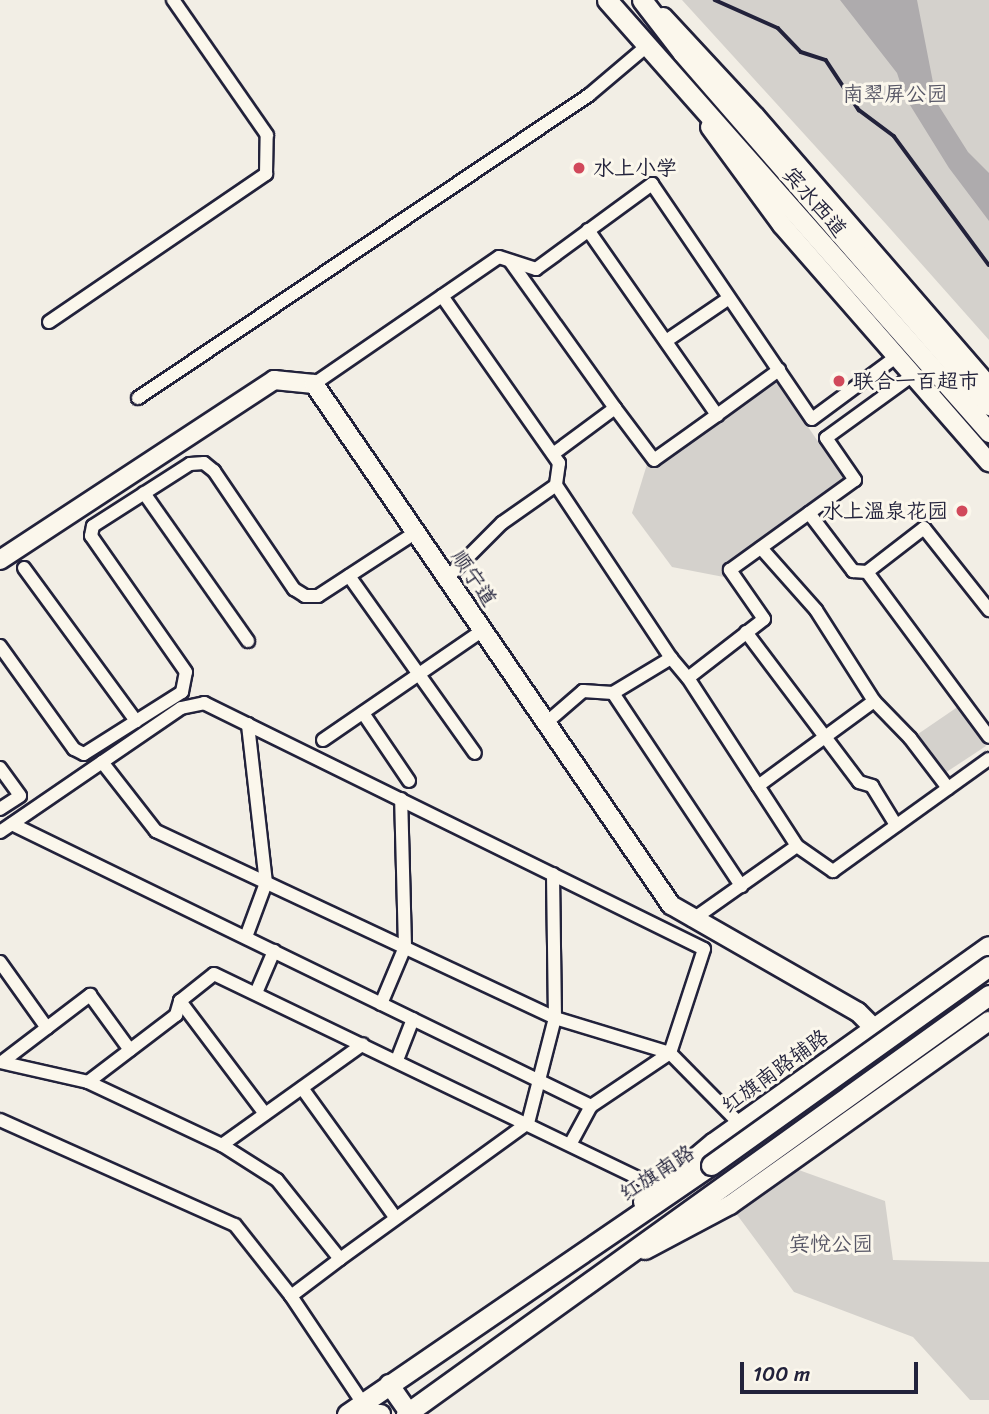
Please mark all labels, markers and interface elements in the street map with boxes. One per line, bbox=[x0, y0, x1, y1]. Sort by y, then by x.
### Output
park label: 南翠屏公园 bbox=[843, 81, 947, 107]
place label: 水上小学 bbox=[593, 155, 677, 181]
marker: 水上小学 bbox=[571, 160, 587, 176]
street label: 宾水西道 bbox=[778, 162, 852, 242]
place label: 联合一百超市 bbox=[853, 368, 979, 394]
marker: 联合一百超市 bbox=[831, 373, 847, 389]
place label: 水上温泉花园 bbox=[822, 498, 948, 524]
marker: 水上温泉花园 bbox=[954, 503, 970, 519]
street label: 顺宁道 bbox=[446, 545, 502, 611]
street label: 红旗南路辅路 bbox=[717, 1024, 833, 1118]
street label: 红旗南路 bbox=[615, 1140, 699, 1206]
park label: 宾悦公园 bbox=[789, 1231, 873, 1257]
scale bar bbox=[744, 1348, 922, 1392]
text: 100 m bbox=[753, 1355, 810, 1393]

